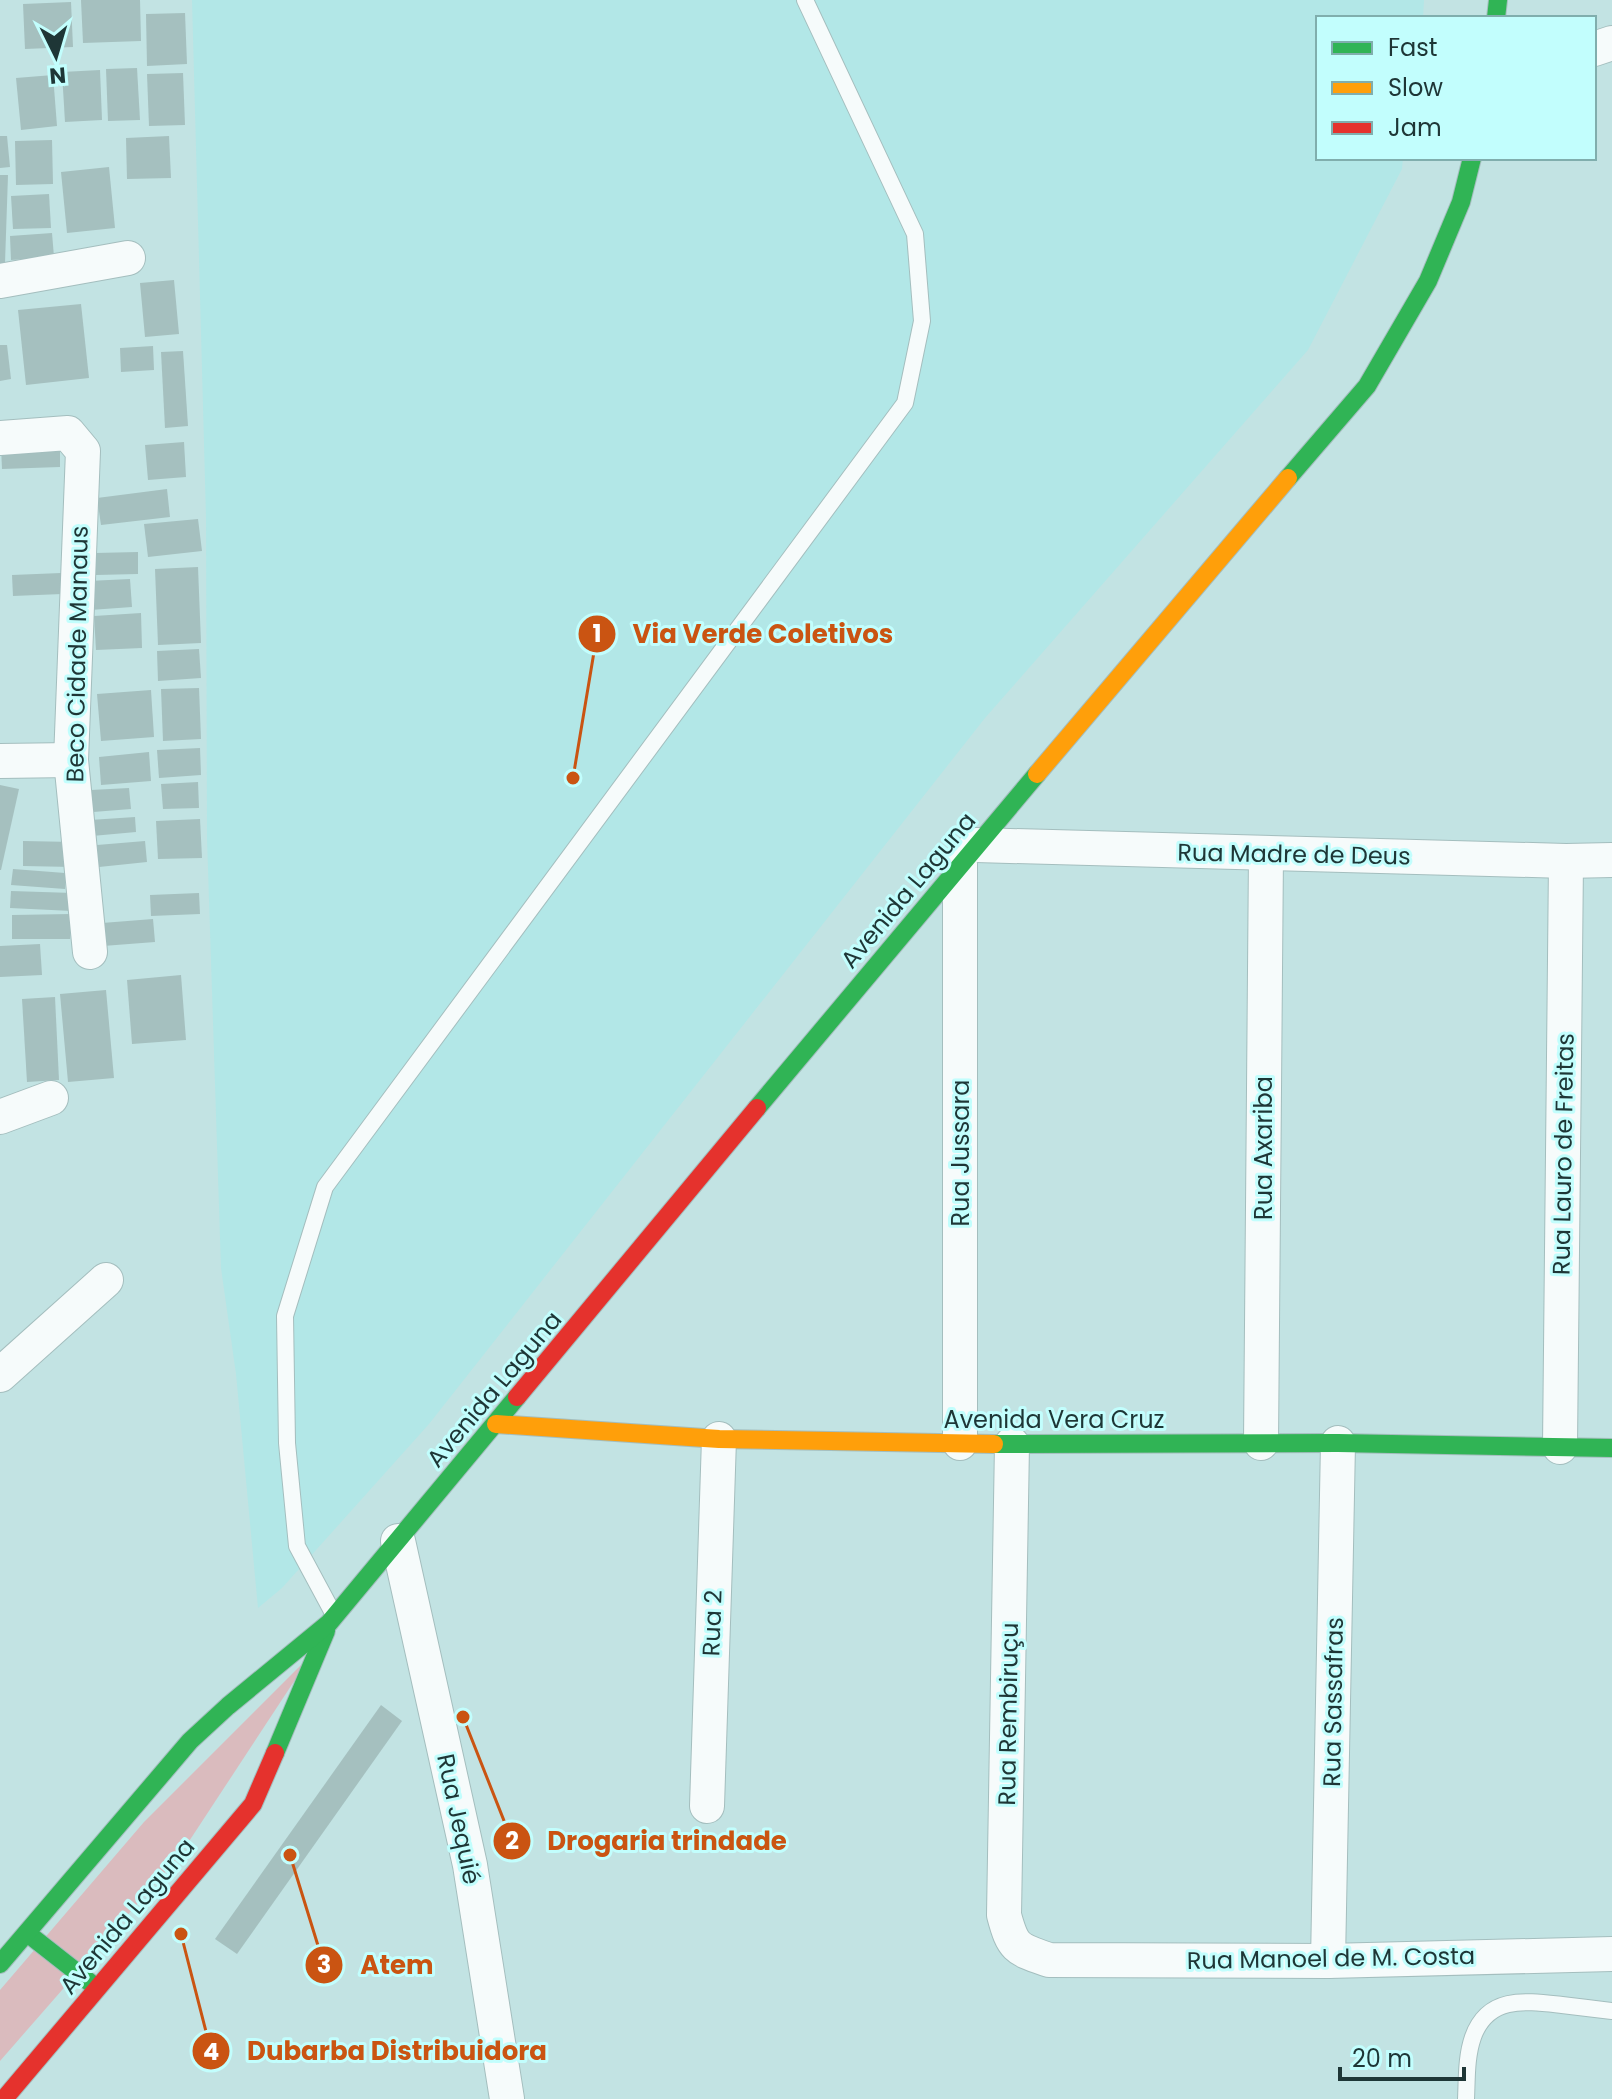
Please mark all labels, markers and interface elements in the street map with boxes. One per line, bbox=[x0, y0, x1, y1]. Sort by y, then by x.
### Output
north arrow bbox=[16, 16, 96, 96]
legend bbox=[1316, 16, 1596, 160]
text: Fast bbox=[1388, 31, 1438, 64]
text: N bbox=[48, 59, 67, 92]
text: Slow bbox=[1388, 71, 1443, 104]
text: Jam bbox=[1388, 111, 1442, 144]
street label: Beco Cidade Manaus bbox=[58, 525, 96, 783]
callout: Via Verde Coletivos bbox=[577, 609, 910, 659]
text: Via Verde Coletivos bbox=[633, 616, 893, 652]
text: 1 bbox=[592, 617, 602, 650]
street label: Avenida Laguna bbox=[833, 805, 983, 975]
street label: Rua Madre de Deus bbox=[1177, 835, 1411, 873]
street label: Rua Lauro de Freitas bbox=[1544, 1033, 1582, 1275]
street label: Rua Axariba bbox=[1247, 1076, 1280, 1220]
street label: Rua Jussara bbox=[944, 1079, 977, 1227]
street label: Avenida Laguna bbox=[419, 1304, 569, 1474]
street label: Avenida Vera Cruz bbox=[943, 1403, 1165, 1436]
street label: Rua 2 bbox=[694, 1589, 730, 1657]
street label: Rua Sassafras bbox=[1315, 1617, 1351, 1787]
street label: Rua Rembiruçu bbox=[990, 1622, 1026, 1806]
street label: Rua Jequié bbox=[429, 1751, 489, 1887]
callout: Drogaria trindade bbox=[492, 1816, 803, 1866]
text: Drogaria trindade bbox=[547, 1823, 787, 1859]
text: 2 bbox=[505, 1824, 519, 1857]
street label: Avenida Laguna bbox=[52, 1831, 202, 2001]
street label: Rua Manoel de M. Costa bbox=[1187, 1939, 1475, 1977]
callout: Atem bbox=[304, 1940, 450, 1990]
text: Atem bbox=[360, 1947, 434, 1983]
text: 3 bbox=[317, 1948, 331, 1981]
callout: Dubarba Distribuidora bbox=[191, 2026, 563, 2076]
scale bar bbox=[1340, 2031, 1464, 2081]
text: Dubarba Distribuidora bbox=[247, 2033, 547, 2069]
text: 4 bbox=[203, 2035, 219, 2068]
text: 20 m bbox=[1352, 2042, 1412, 2075]

